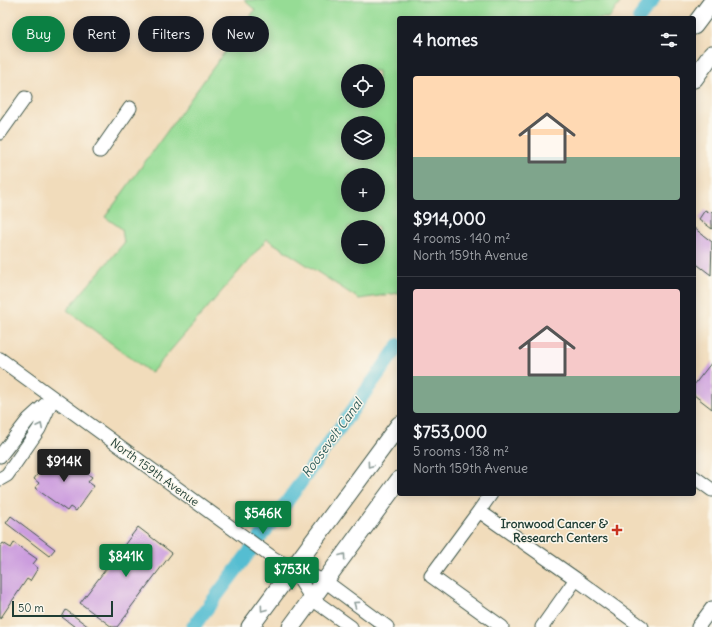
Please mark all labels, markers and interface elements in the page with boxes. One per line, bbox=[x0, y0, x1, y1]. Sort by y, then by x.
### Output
chip: Buy bbox=[12, 16, 65, 52]
chip: Rent bbox=[73, 16, 130, 52]
chip: Filters bbox=[138, 16, 204, 52]
chip: New bbox=[212, 16, 269, 52]
text: 4 homes bbox=[413, 29, 478, 51]
icon: filters bbox=[658, 29, 680, 51]
map controls bbox=[341, 64, 385, 264]
button: locate bbox=[341, 64, 385, 108]
icon: home bbox=[511, 102, 583, 174]
button: layers bbox=[341, 116, 385, 160]
button: + bbox=[341, 168, 385, 212]
text: $914,000 bbox=[413, 208, 486, 230]
button: − bbox=[341, 220, 385, 264]
text: 4 rooms · 140 m² bbox=[413, 230, 510, 247]
text: North 159th Avenue bbox=[413, 247, 528, 264]
icon: home bbox=[511, 315, 583, 387]
water label: Roosevelt Canal bbox=[298, 394, 367, 481]
text: $753,000 bbox=[413, 421, 487, 443]
one-way arrow bbox=[35, 423, 43, 430]
street label: North 159th Avenue bbox=[108, 435, 202, 509]
text: 5 rooms · 138 m² bbox=[413, 443, 509, 460]
pin: $914K bbox=[36, 449, 92, 483]
text: $914K bbox=[46, 453, 82, 470]
one-way arrow bbox=[368, 460, 375, 467]
text: North 159th Avenue bbox=[413, 460, 528, 477]
pin: $546K bbox=[235, 501, 291, 535]
text: $546K bbox=[244, 505, 282, 522]
place label: Ironwood Cancer & Research Centers bbox=[501, 516, 609, 545]
marker: Ironwood Cancer & Research Centers bbox=[611, 524, 623, 536]
pin: $841K bbox=[98, 544, 154, 578]
text: $841K bbox=[108, 548, 144, 565]
one-way arrow bbox=[338, 554, 345, 561]
pin: $753K bbox=[264, 557, 320, 591]
text: $753K bbox=[274, 561, 310, 578]
scale bar bbox=[12, 599, 113, 618]
text: 50 m bbox=[18, 601, 44, 615]
one-way arrow bbox=[353, 601, 360, 609]
one-way arrow bbox=[261, 605, 268, 612]

